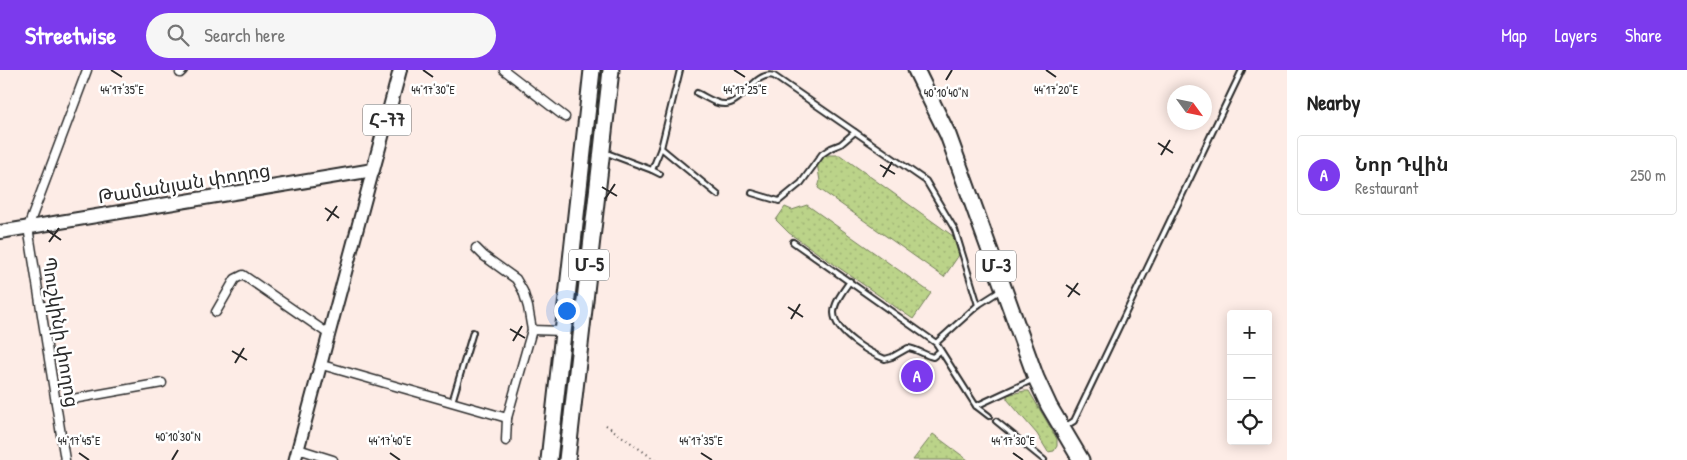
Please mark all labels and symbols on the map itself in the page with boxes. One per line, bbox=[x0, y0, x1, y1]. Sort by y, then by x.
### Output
text: 44°17'35"E bbox=[100, 81, 144, 98]
text: 44°17'30"E bbox=[411, 81, 456, 98]
text: 44°17'25"E bbox=[723, 81, 768, 98]
text: 44°17'20"E bbox=[1034, 81, 1079, 98]
text: 40°10'40"N bbox=[924, 84, 968, 101]
north arrow bbox=[1167, 85, 1212, 130]
road number: Հ-77 bbox=[363, 104, 411, 136]
street label: Թամանյան փողոց bbox=[96, 157, 272, 209]
road number: Մ-5 bbox=[569, 250, 609, 280]
road number: Մ-3 bbox=[976, 250, 1016, 282]
street label: Պուշկինի փողոց bbox=[36, 255, 86, 409]
your location bbox=[554, 298, 580, 324]
pin: A bbox=[901, 357, 933, 395]
text: 40°10'30"N bbox=[155, 428, 201, 445]
text: 44°17'45"E bbox=[58, 432, 101, 449]
text: 44°17'40"E bbox=[369, 432, 412, 449]
text: 44°17'35"E bbox=[679, 432, 723, 449]
text: 44°17'30"E bbox=[991, 432, 1036, 449]

